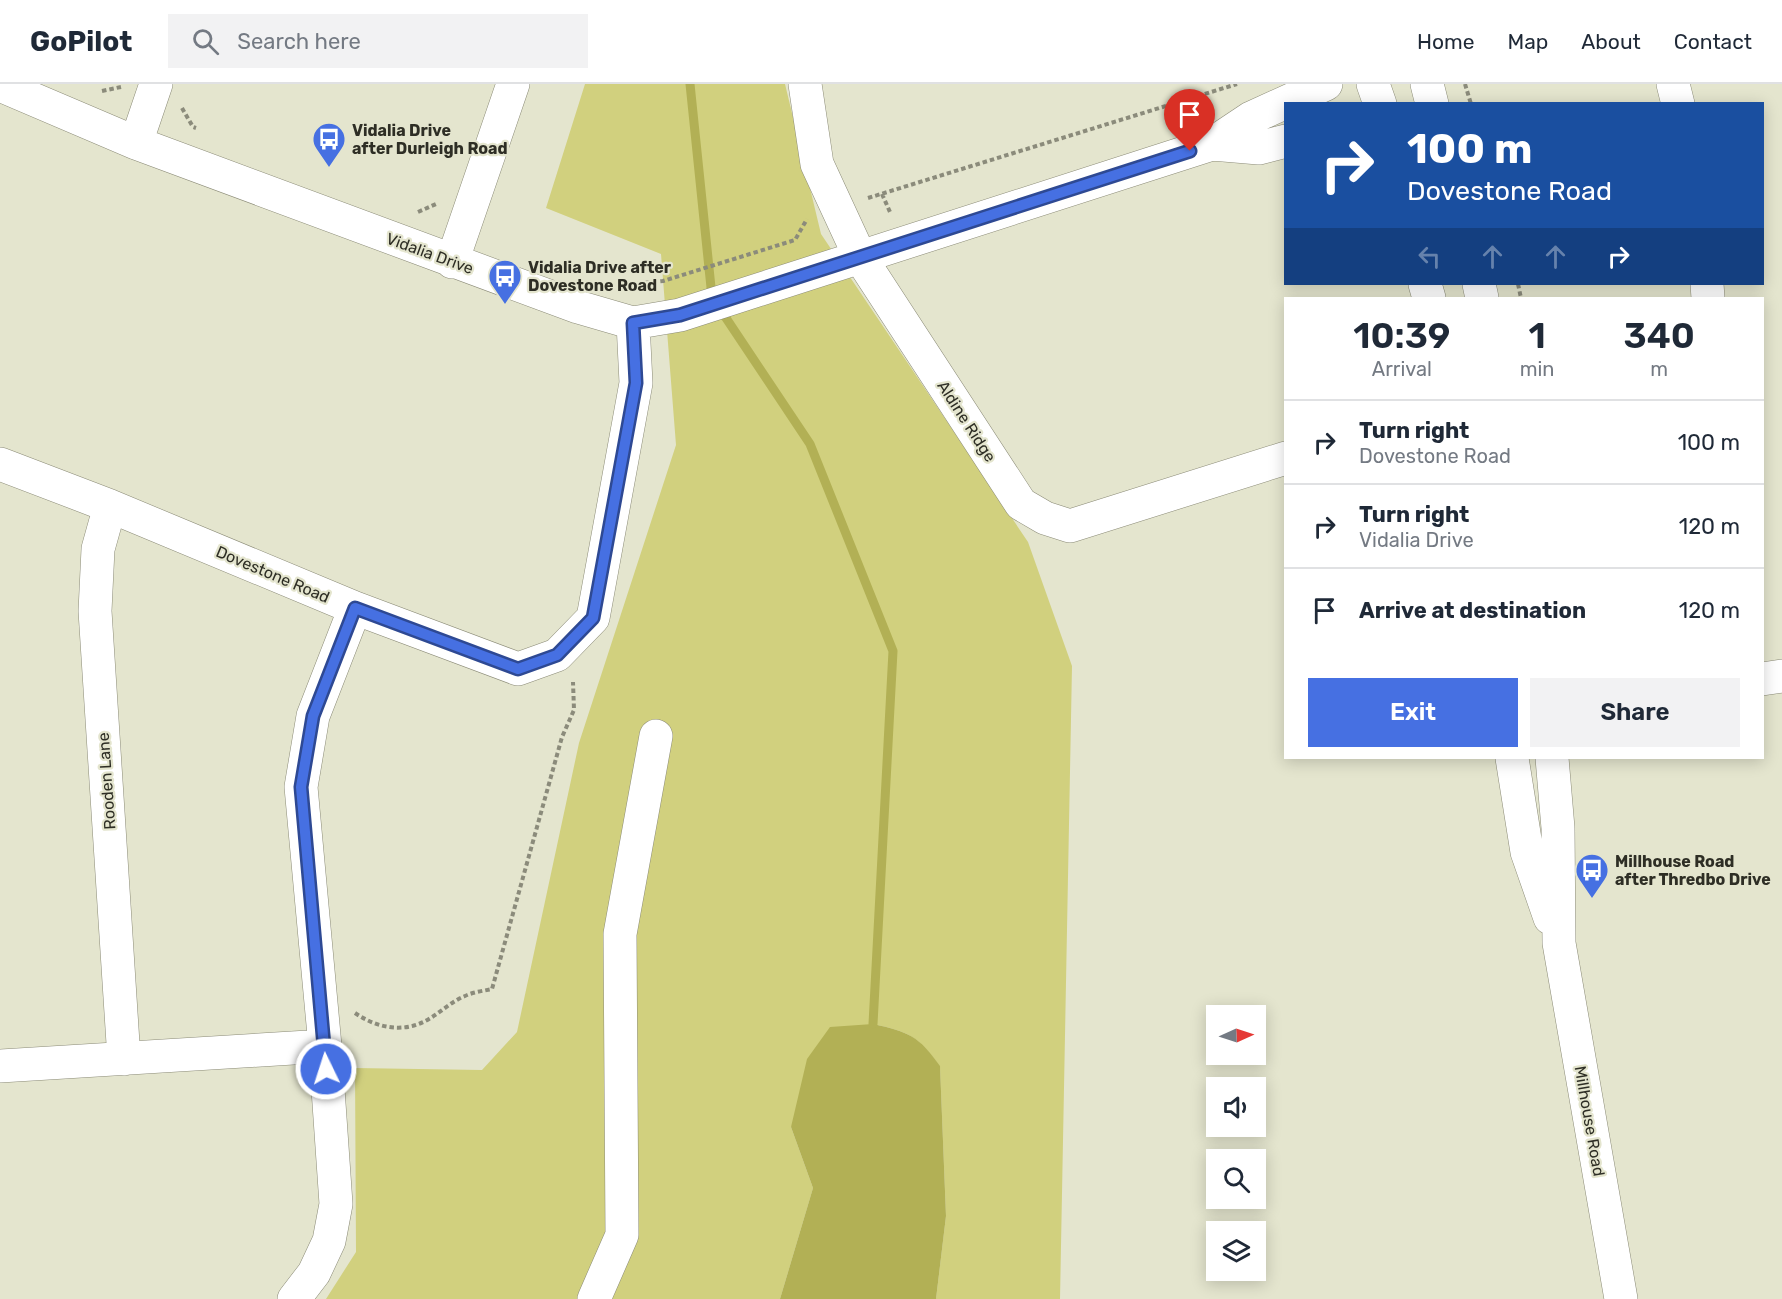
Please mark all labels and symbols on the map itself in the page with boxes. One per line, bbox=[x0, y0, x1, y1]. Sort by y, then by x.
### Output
pin bbox=[1164, 89, 1215, 151]
bus stop icon: Vidalia Drive after Durleigh Road bbox=[311, 121, 347, 168]
place label: Vidalia Drive after Durleigh Road bbox=[352, 121, 508, 158]
street label: Vidalia Drive bbox=[384, 229, 476, 278]
bus stop icon: Vidalia Drive after Dovestone Road bbox=[487, 258, 523, 305]
place label: Vidalia Drive after Dovestone Road bbox=[528, 258, 672, 295]
street label: Aldine Ridge bbox=[933, 377, 1000, 465]
street label: Dovestone Road bbox=[213, 542, 332, 607]
street label: Rooden Lane bbox=[94, 732, 119, 830]
bus stop icon: Millhouse Road after Thredbo Drive bbox=[1574, 852, 1610, 899]
place label: Millhouse Road after Thredbo Drive bbox=[1615, 852, 1771, 889]
north arrow bbox=[1206, 1005, 1266, 1065]
position arrow bbox=[294, 1037, 358, 1101]
street label: Millhouse Road bbox=[1570, 1064, 1609, 1178]

